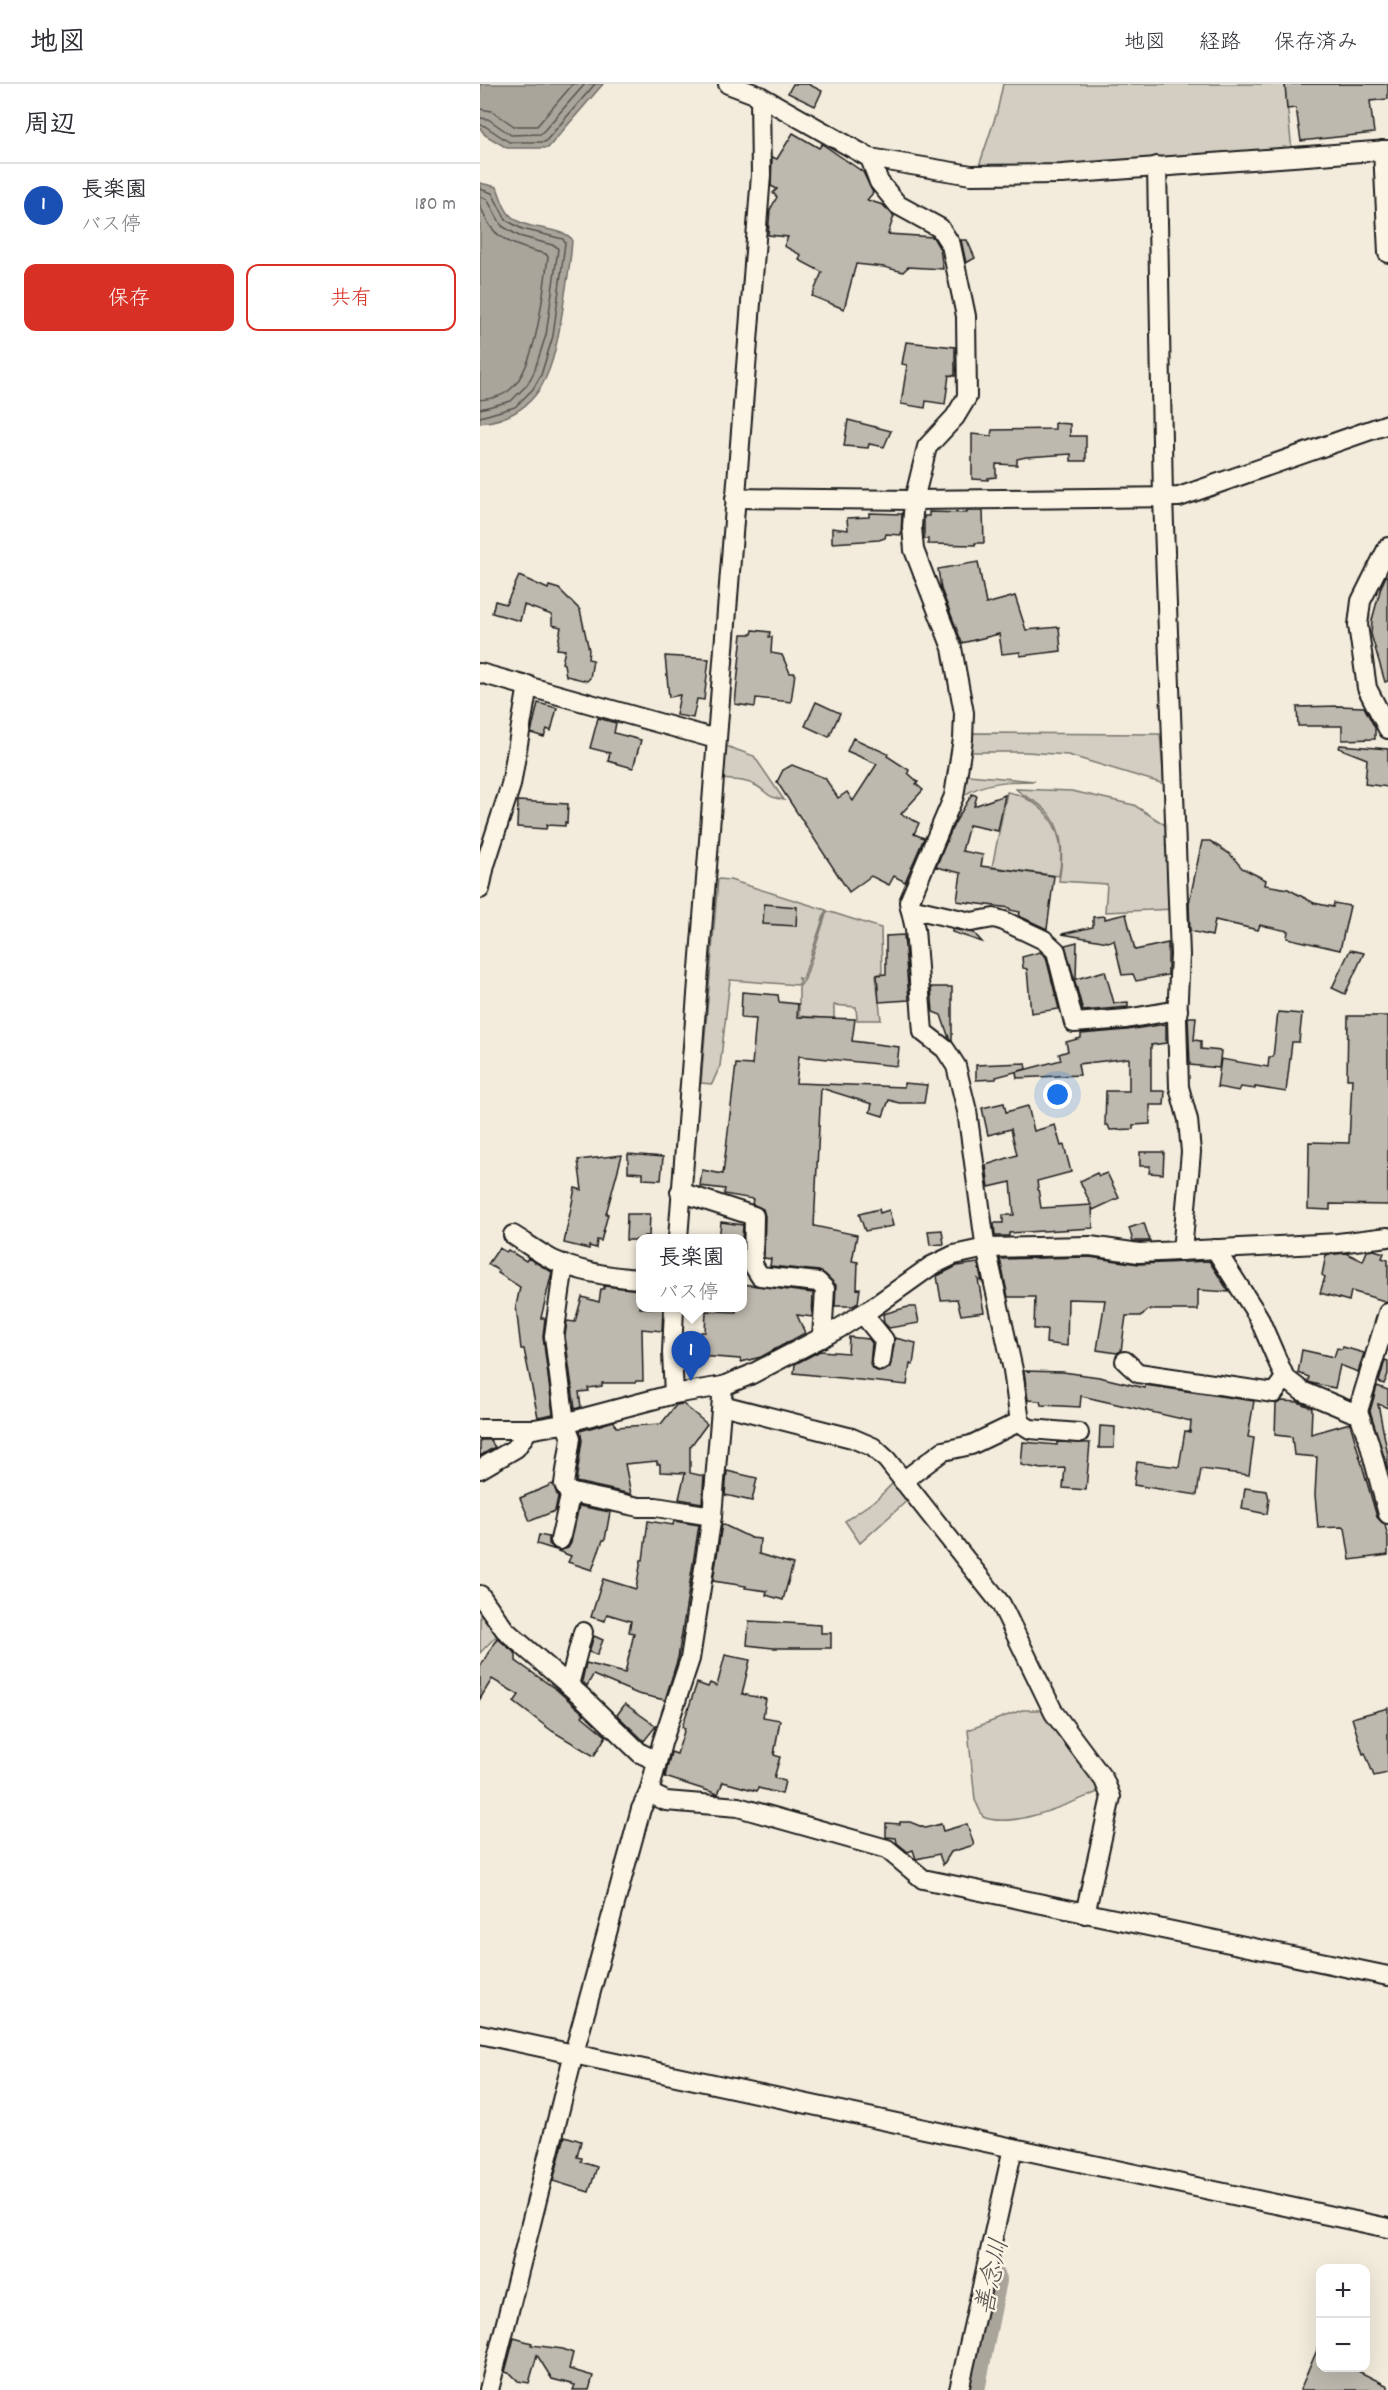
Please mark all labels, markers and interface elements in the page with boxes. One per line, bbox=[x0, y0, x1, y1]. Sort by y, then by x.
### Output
text: 地図 bbox=[30, 25, 86, 65]
text: 地図 bbox=[1124, 29, 1166, 59]
text: 経路 bbox=[1199, 29, 1241, 59]
text: 保存済み bbox=[1274, 29, 1358, 59]
text: 周辺 bbox=[24, 108, 76, 145]
text: 長楽園 bbox=[81, 176, 147, 207]
text: 1 bbox=[41, 191, 46, 219]
text: 180 m bbox=[414, 191, 456, 219]
text: バス停 bbox=[81, 212, 141, 240]
button: 保存 bbox=[24, 264, 234, 331]
button: 共有 bbox=[246, 264, 456, 331]
your location bbox=[1043, 1080, 1072, 1109]
popup bbox=[636, 1234, 747, 1312]
text: 長楽園 bbox=[658, 1244, 725, 1275]
text: バス停 bbox=[658, 1280, 718, 1308]
pin: 1 bbox=[672, 1332, 710, 1381]
water label: 善念川 bbox=[968, 2235, 1020, 2319]
map controls bbox=[1316, 2264, 1370, 2372]
button: + bbox=[1316, 2264, 1370, 2318]
button: − bbox=[1316, 2318, 1370, 2372]

